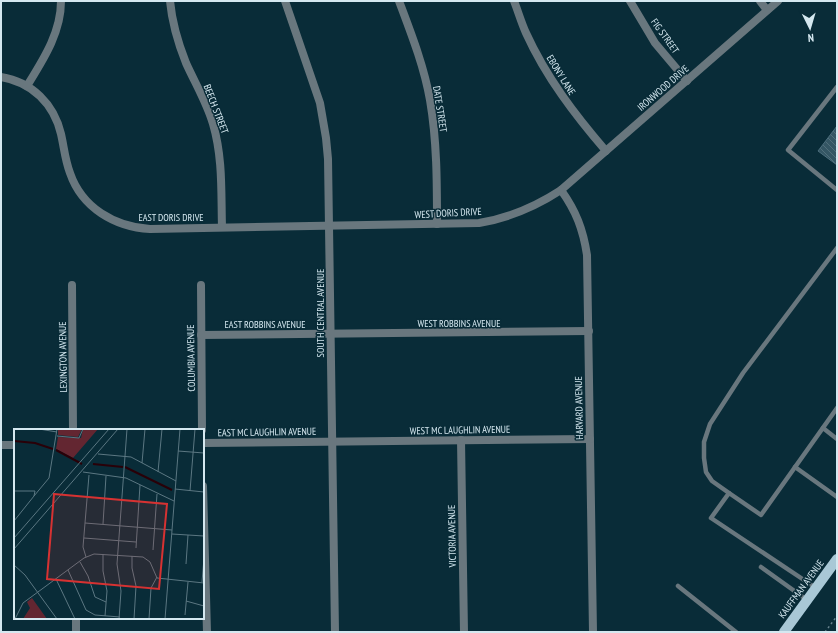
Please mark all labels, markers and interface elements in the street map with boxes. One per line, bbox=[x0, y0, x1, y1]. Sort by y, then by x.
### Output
north arrow bbox=[790, 8, 830, 48]
street label: FIG STREET bbox=[648, 16, 682, 56]
text: N bbox=[807, 31, 814, 45]
street label: EBONY LANE bbox=[544, 52, 578, 98]
street label: IRONWOOD DRIVE bbox=[635, 62, 691, 114]
street label: BEECH STREET bbox=[201, 82, 232, 136]
street label: DATE STREET bbox=[430, 85, 450, 134]
street label: WEST DORIS DRIVE bbox=[414, 205, 482, 221]
street label: EAST DORIS DRIVE bbox=[138, 211, 204, 224]
street label: SOUTH CENTRAL AVENUE bbox=[314, 269, 327, 357]
street label: WEST ROBBINS AVENUE bbox=[418, 317, 500, 330]
street label: EAST ROBBINS AVENUE bbox=[225, 318, 305, 331]
street label: LEXINGTON AVENUE bbox=[56, 321, 70, 393]
street label: COLUMBIA AVENUE bbox=[184, 324, 198, 392]
street label: HARVARD AVENUE bbox=[572, 376, 586, 440]
street label: WEST MC LAUGHLIN AVENUE bbox=[410, 423, 510, 437]
street label: EAST MC LAUGHLIN AVENUE bbox=[218, 425, 316, 439]
inset map bbox=[14, 429, 204, 619]
street label: VICTORIA AVENUE bbox=[445, 505, 459, 568]
street label: KAUFFMAN AVENUE bbox=[775, 557, 827, 621]

